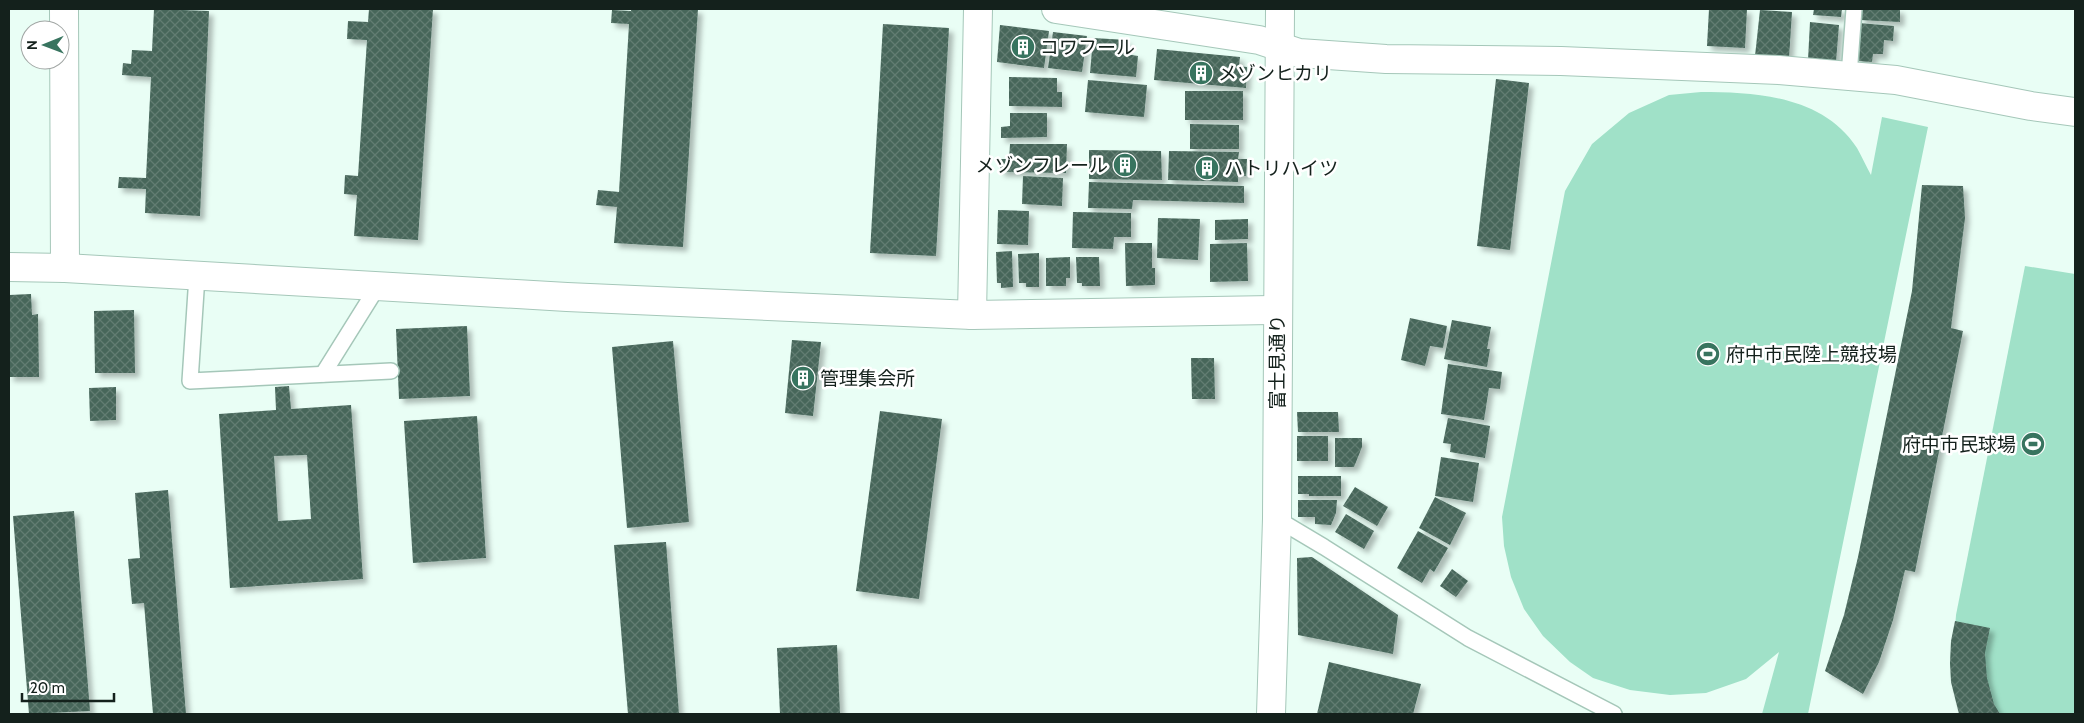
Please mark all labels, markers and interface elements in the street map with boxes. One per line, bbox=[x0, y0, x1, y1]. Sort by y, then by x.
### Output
north arrow bbox=[20, 20, 70, 70]
building icon: コワフール bbox=[1010, 34, 1036, 60]
place label: コワフール bbox=[1040, 36, 1135, 59]
text: N bbox=[23, 40, 41, 50]
building icon: メゾンヒカリ bbox=[1188, 60, 1214, 86]
place label: メゾンヒカリ bbox=[1218, 62, 1332, 85]
building icon: メゾンフレール bbox=[1112, 152, 1138, 178]
place label: メゾンフレール bbox=[976, 154, 1108, 177]
building icon: ハトリハイツ bbox=[1194, 155, 1220, 181]
place label: ハトリハイツ bbox=[1224, 157, 1338, 180]
street label: 富士見通り bbox=[1266, 314, 1289, 410]
sports icon: 府中市民陸上競技場 bbox=[1695, 341, 1721, 367]
place label: 府中市民陸上競技場 bbox=[1726, 343, 1897, 366]
building icon: 管理集会所 bbox=[790, 365, 816, 391]
place label: 管理集会所 bbox=[820, 367, 915, 390]
sports icon: 府中市民球場 bbox=[2020, 431, 2046, 457]
place label: 府中市民球場 bbox=[1902, 433, 2016, 456]
scale bar bbox=[22, 670, 115, 702]
text: 20 m bbox=[30, 679, 65, 697]

